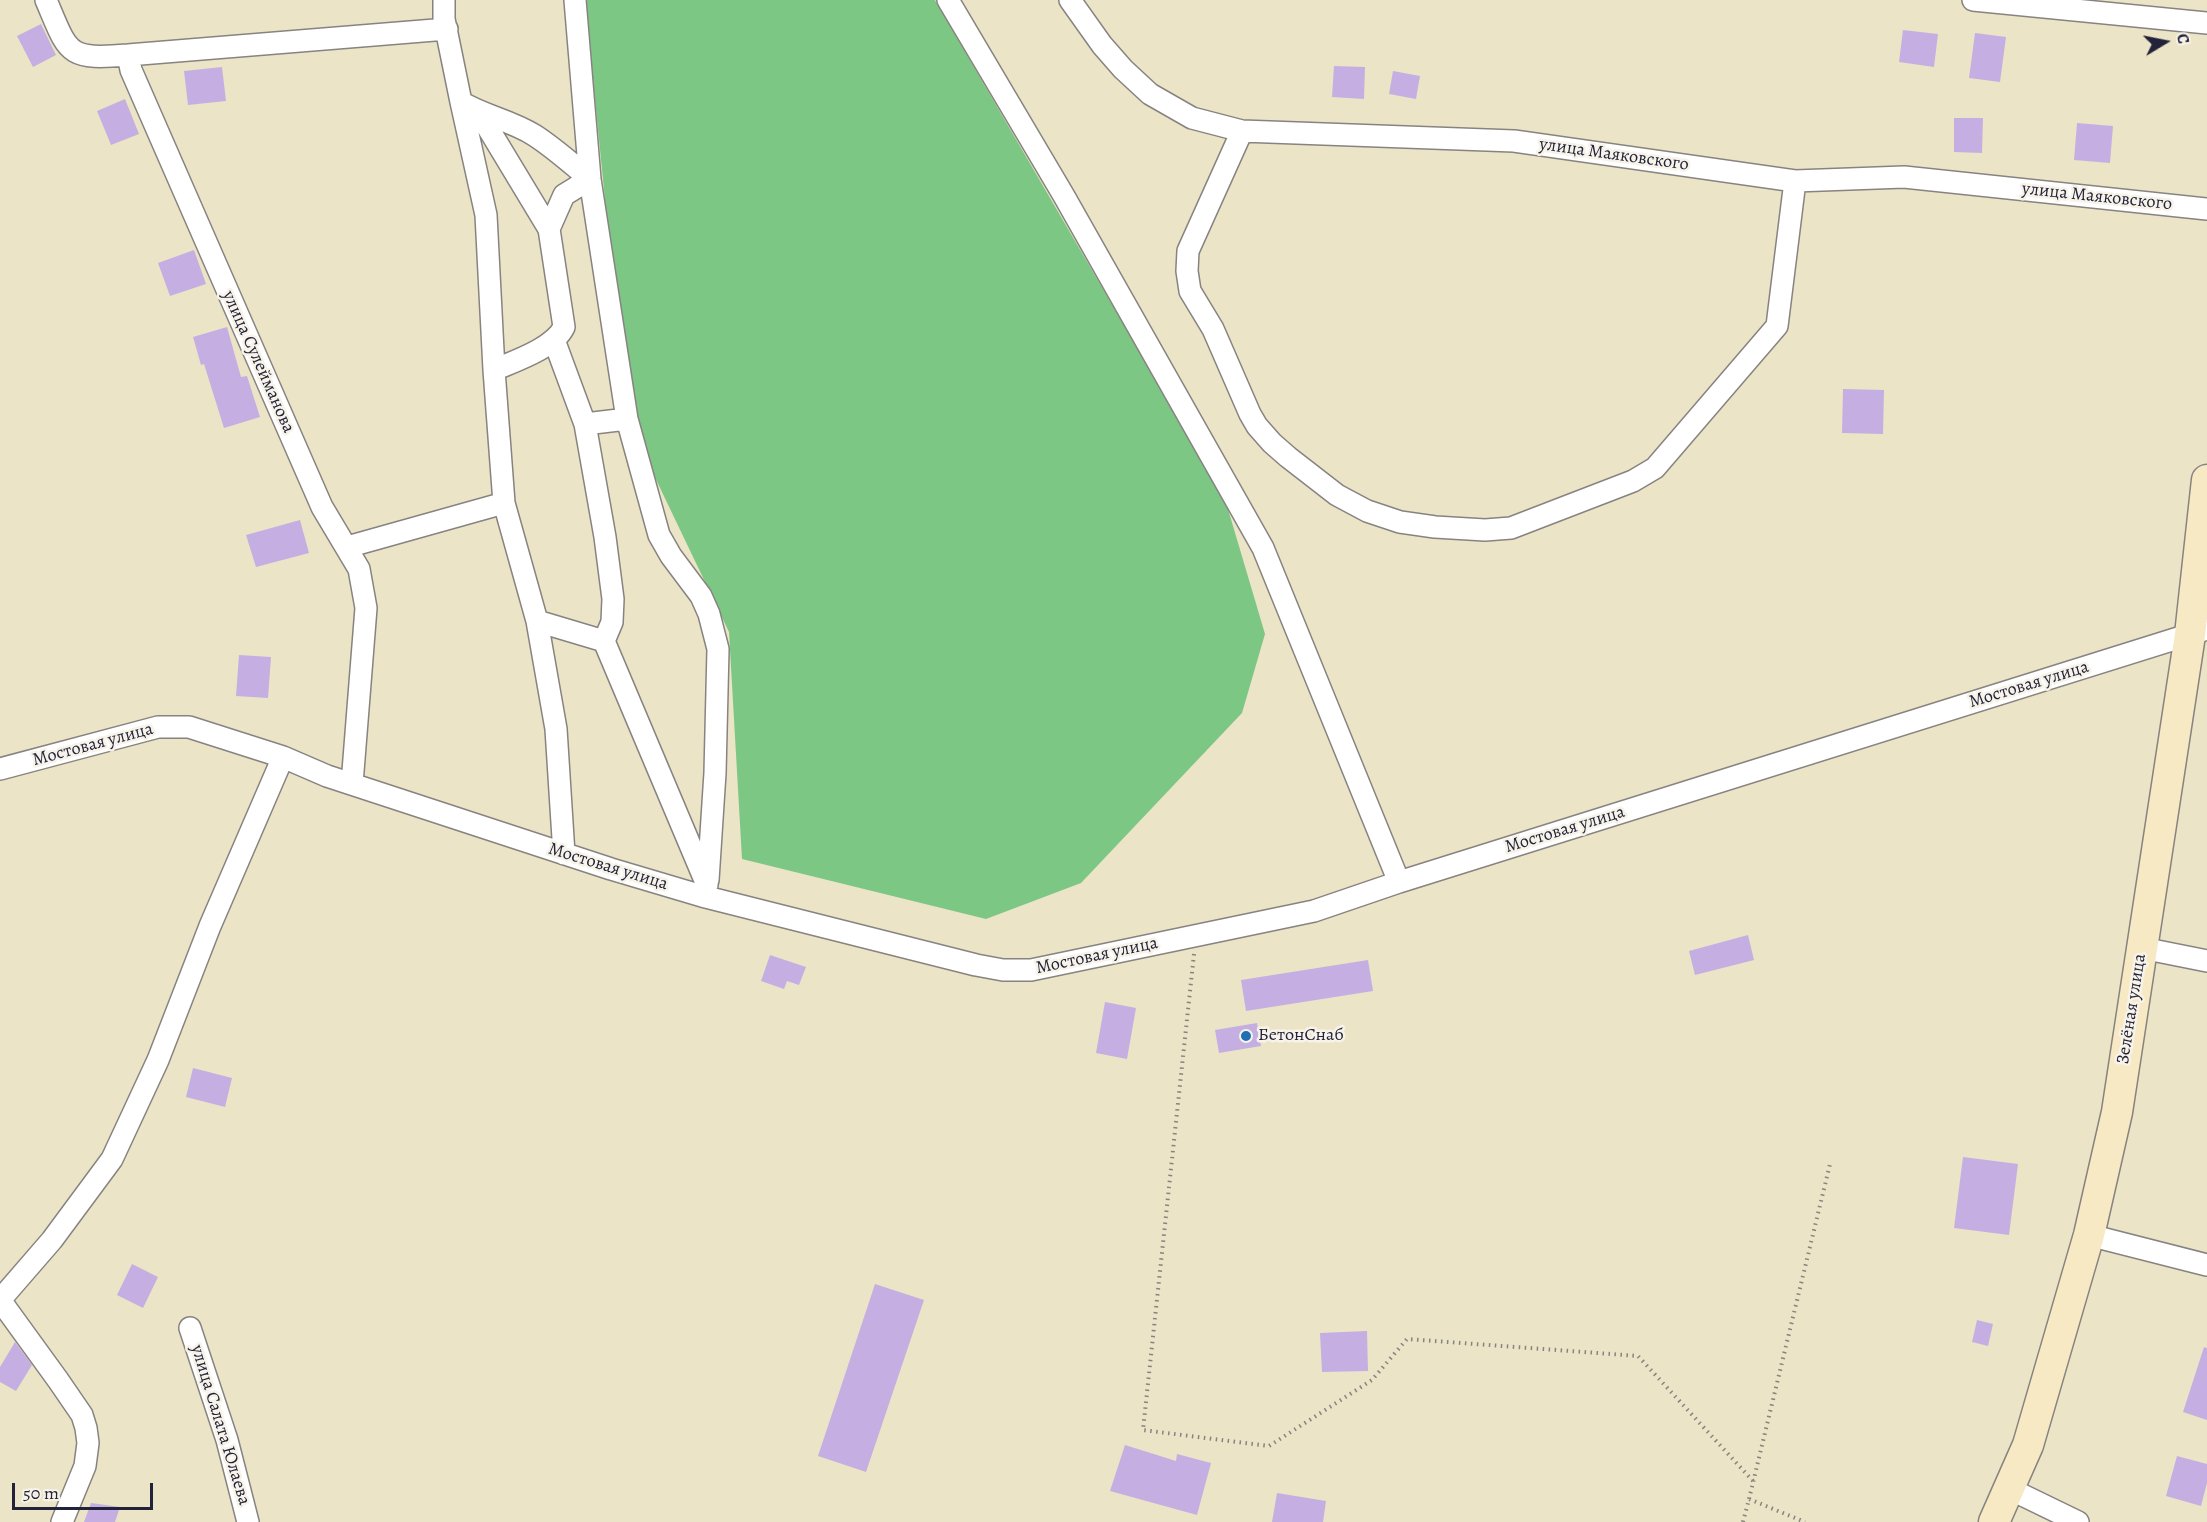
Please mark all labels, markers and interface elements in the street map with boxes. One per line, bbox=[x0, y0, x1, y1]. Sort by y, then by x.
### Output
north arrow bbox=[2135, 12, 2195, 72]
text: С bbox=[2171, 32, 2194, 46]
street label: улица Маяковского bbox=[1538, 134, 1690, 176]
street label: улица Маяковского bbox=[2021, 178, 2173, 216]
street label: улица Сулейманова bbox=[217, 288, 299, 436]
street label: Мостовая улица bbox=[1967, 657, 2091, 713]
street label: Мостовая улица bbox=[30, 719, 156, 771]
street label: Мостовая улица bbox=[1503, 802, 1627, 858]
street label: Мостовая улица bbox=[546, 839, 670, 895]
street label: Мостовая улица bbox=[1034, 933, 1160, 979]
street label: Зелёная улица bbox=[2113, 952, 2151, 1066]
place label: БетонСнаб bbox=[1258, 1025, 1344, 1047]
marker: БетонСнаб bbox=[1239, 1029, 1253, 1043]
street label: улица Салата Юлаева bbox=[185, 1342, 255, 1508]
scale bar bbox=[15, 1471, 156, 1509]
text: 50 m bbox=[23, 1481, 59, 1505]

